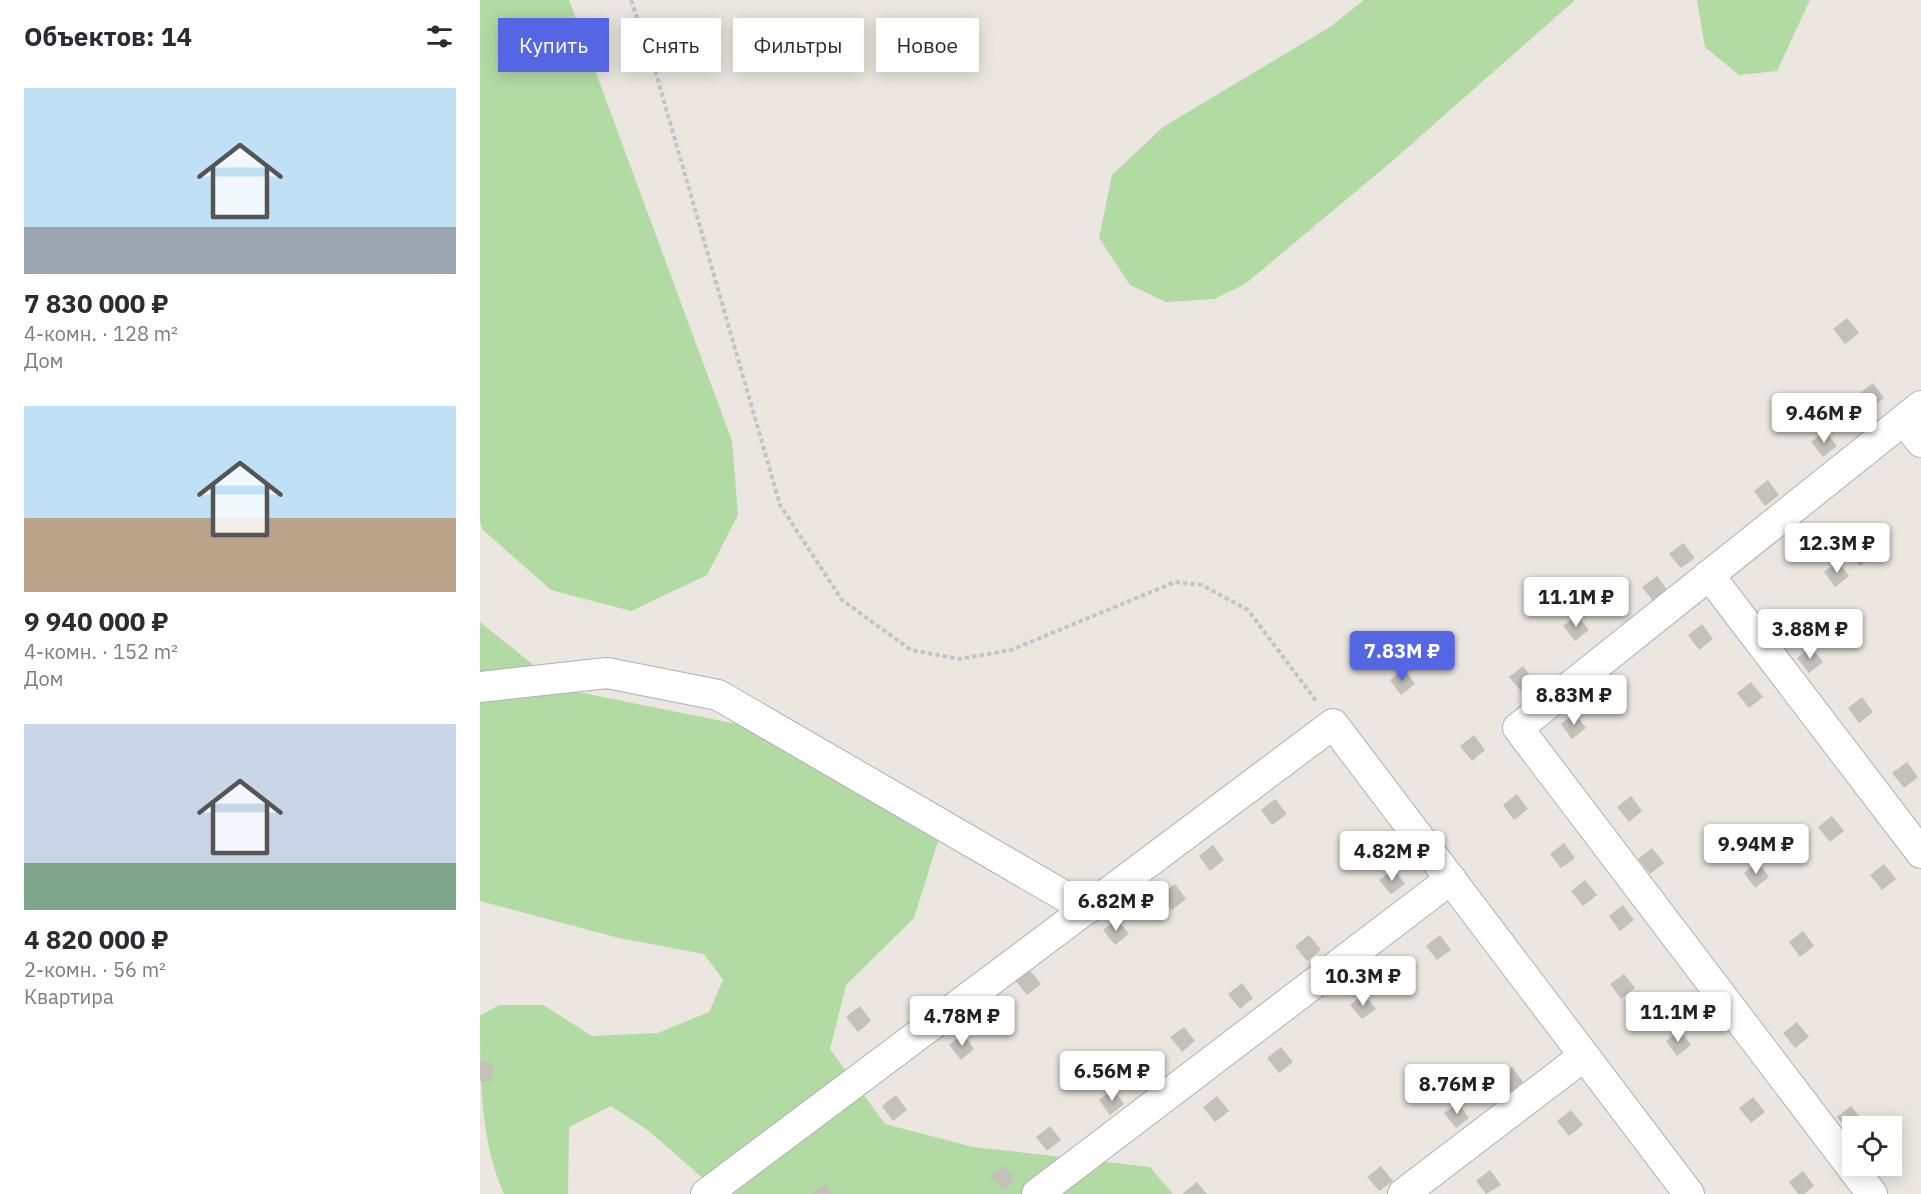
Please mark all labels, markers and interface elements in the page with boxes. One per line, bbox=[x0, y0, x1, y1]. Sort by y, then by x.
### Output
chip: Купить bbox=[498, 18, 609, 72]
chip: Снять bbox=[621, 18, 721, 72]
chip: Фильтры bbox=[733, 18, 864, 72]
chip: Новое bbox=[876, 18, 979, 72]
text: Объектов: 14 bbox=[24, 19, 192, 53]
icon: filters bbox=[423, 20, 456, 53]
icon: home bbox=[186, 127, 294, 235]
text: 7 830 000 ₽ bbox=[24, 286, 169, 320]
text: 4-комн. · 128 m² bbox=[24, 320, 178, 347]
text: Дом bbox=[24, 347, 64, 374]
pin: 9.46M ₽ bbox=[1769, 393, 1879, 444]
text: 9.46M ₽ bbox=[1786, 399, 1862, 426]
icon: home bbox=[186, 445, 294, 553]
pin: 12.3M ₽ bbox=[1782, 523, 1892, 574]
text: 12.3M ₽ bbox=[1799, 529, 1875, 556]
pin: 11.1M ₽ bbox=[1521, 577, 1631, 628]
text: 11.1M ₽ bbox=[1538, 583, 1614, 610]
text: 9 940 000 ₽ bbox=[24, 604, 169, 638]
pin: 3.88M ₽ bbox=[1755, 609, 1865, 660]
text: 3.88M ₽ bbox=[1772, 615, 1848, 642]
pin: 7.83M ₽ bbox=[1347, 631, 1457, 682]
text: 7.83M ₽ bbox=[1364, 637, 1440, 664]
text: 4-комн. · 152 m² bbox=[24, 638, 178, 665]
text: Дом bbox=[24, 665, 64, 692]
pin: 8.83M ₽ bbox=[1519, 675, 1629, 726]
text: 8.83M ₽ bbox=[1536, 681, 1612, 708]
icon: home bbox=[186, 763, 294, 871]
pin: 9.94M ₽ bbox=[1701, 824, 1811, 875]
text: 9.94M ₽ bbox=[1718, 830, 1794, 857]
pin: 4.82M ₽ bbox=[1337, 831, 1447, 882]
text: 4.82M ₽ bbox=[1354, 837, 1430, 864]
pin: 6.82M ₽ bbox=[1061, 881, 1171, 932]
text: 6.82M ₽ bbox=[1078, 887, 1154, 914]
text: 4 820 000 ₽ bbox=[24, 922, 169, 956]
text: 2-комн. · 56 m² bbox=[24, 956, 166, 983]
pin: 10.3M ₽ bbox=[1308, 956, 1418, 1007]
text: 10.3M ₽ bbox=[1325, 962, 1401, 989]
text: Квартира bbox=[24, 983, 114, 1010]
pin: 11.1M ₽ bbox=[1623, 992, 1733, 1043]
pin: 4.78M ₽ bbox=[907, 996, 1017, 1047]
text: 11.1M ₽ bbox=[1640, 998, 1716, 1025]
text: 4.78M ₽ bbox=[924, 1002, 1000, 1029]
pin: 6.56M ₽ bbox=[1057, 1051, 1167, 1102]
text: 6.56M ₽ bbox=[1074, 1057, 1150, 1084]
pin: 8.76M ₽ bbox=[1402, 1064, 1512, 1115]
text: 8.76M ₽ bbox=[1419, 1070, 1495, 1097]
map controls bbox=[1842, 1116, 1902, 1176]
button: locate bbox=[1842, 1116, 1902, 1176]

